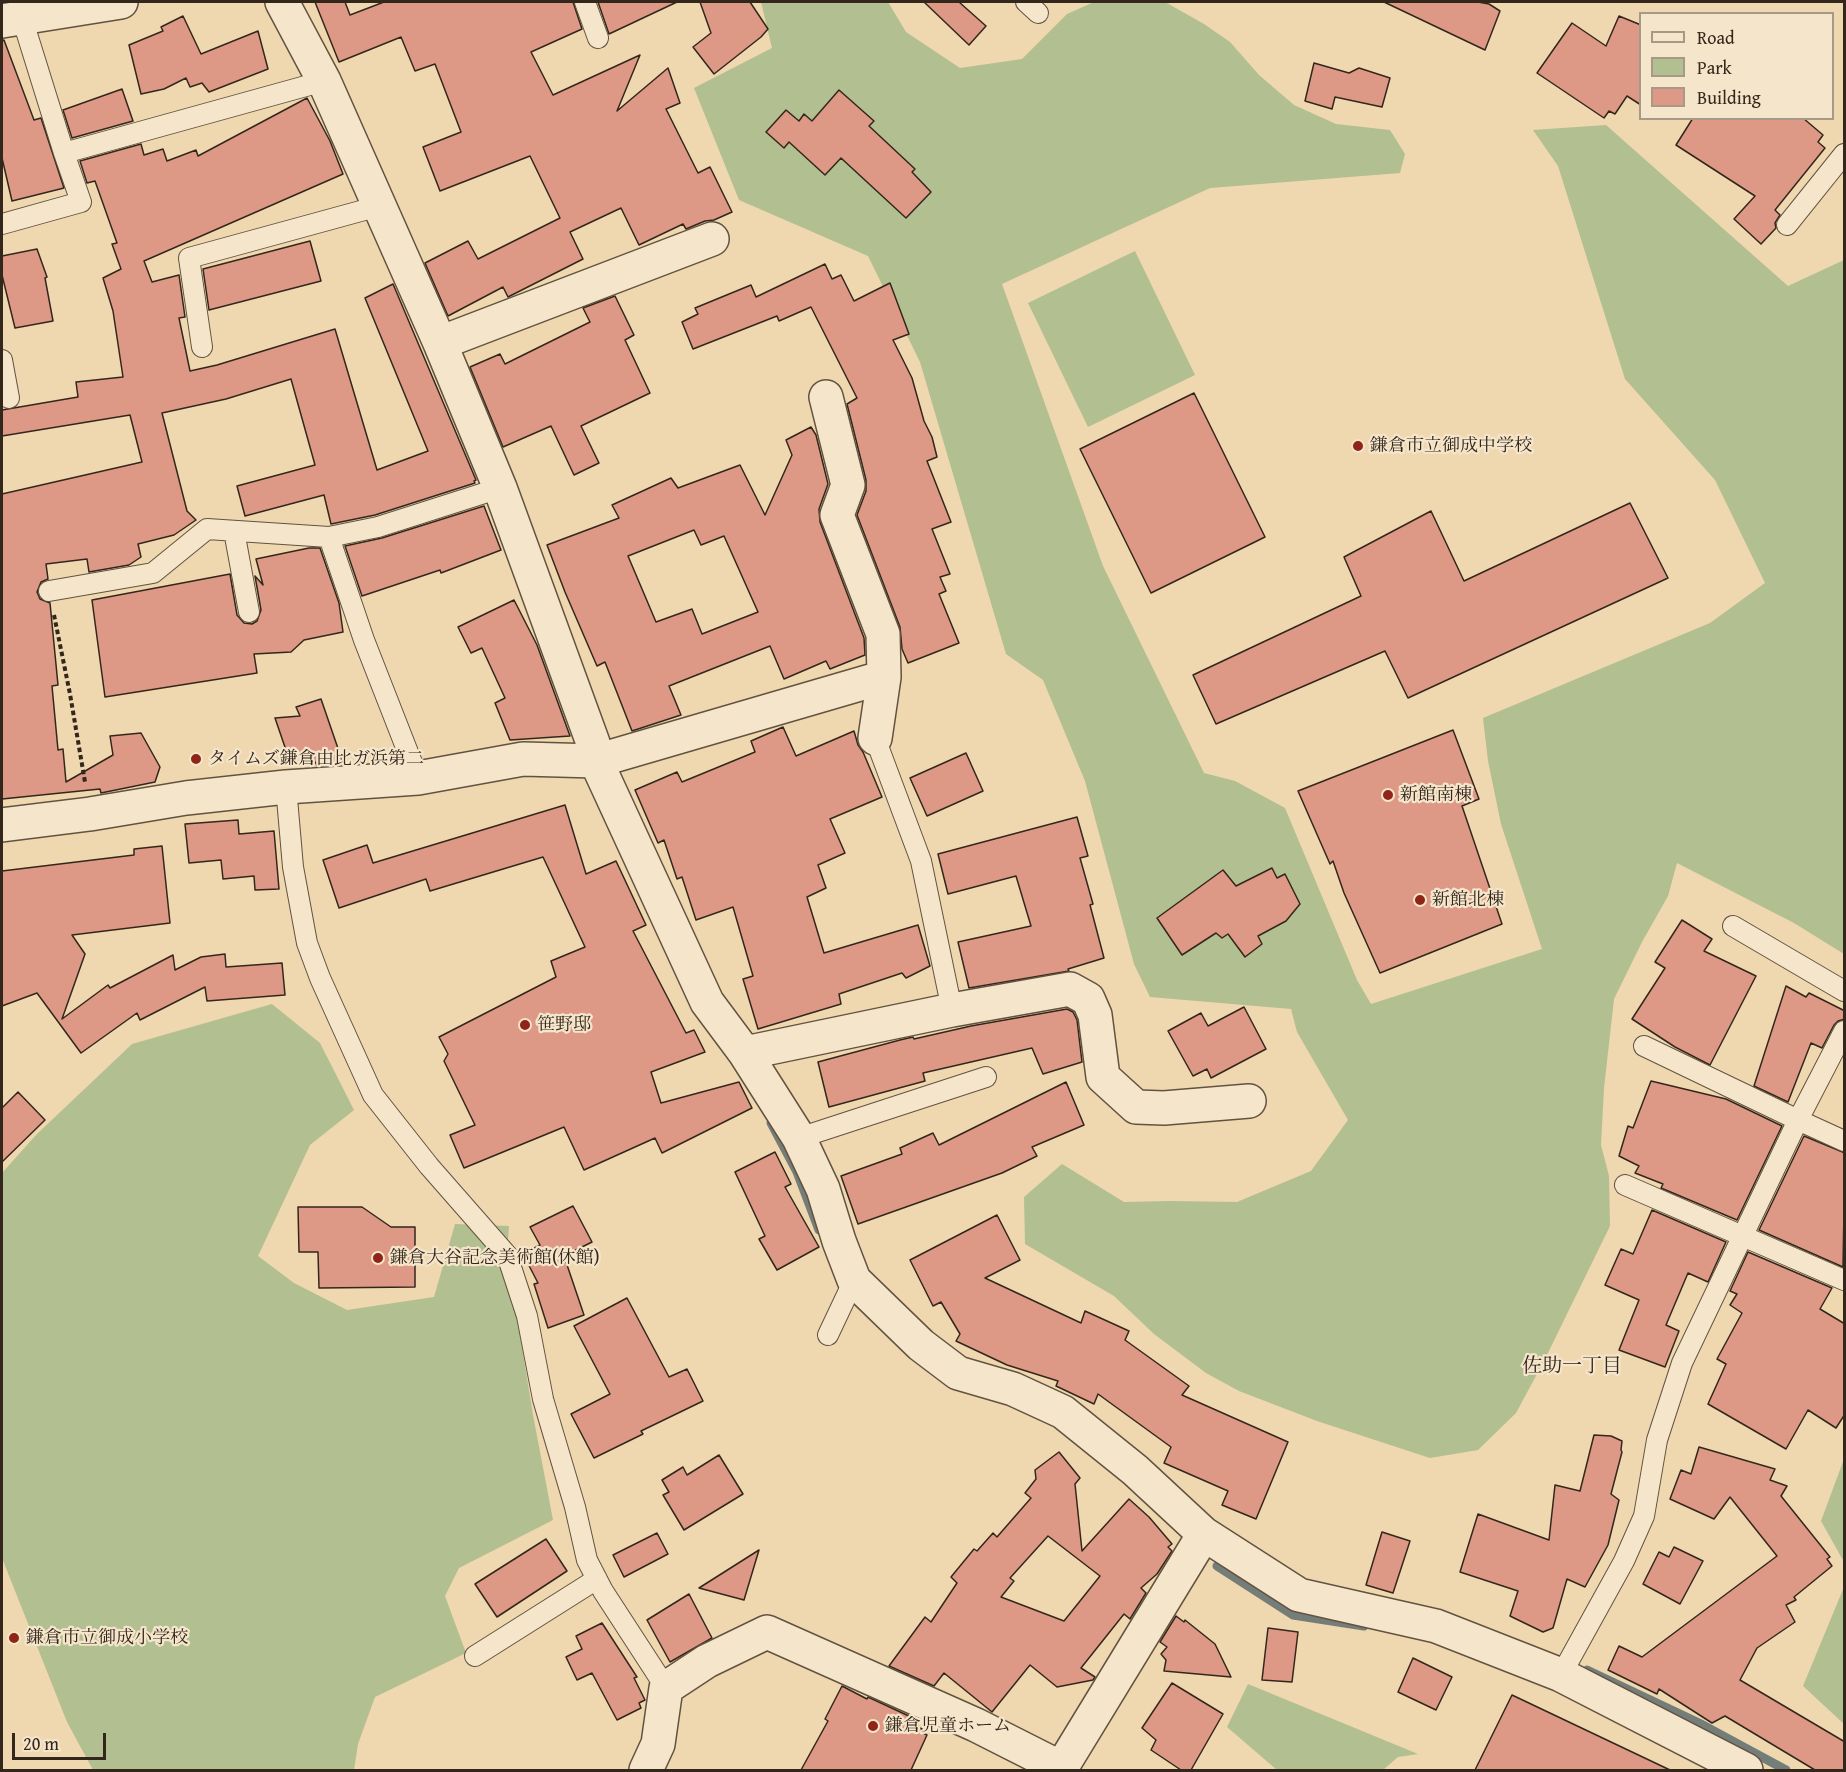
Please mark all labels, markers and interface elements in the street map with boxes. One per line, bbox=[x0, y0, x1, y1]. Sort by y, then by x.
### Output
legend bbox=[1639, 12, 1834, 120]
text: Road bbox=[1697, 24, 1735, 51]
text: Park bbox=[1697, 54, 1732, 81]
text: Building bbox=[1697, 84, 1761, 111]
place label: 鎌倉市立御成中学校 bbox=[1370, 435, 1532, 457]
marker: 鎌倉市立御成中学校 bbox=[1351, 439, 1365, 453]
place label: タイムズ鎌倉由比ガ浜第二 bbox=[208, 748, 424, 770]
marker: タイムズ鎌倉由比ガ浜第二 bbox=[189, 752, 203, 766]
place label: 新館南棟 bbox=[1400, 784, 1472, 806]
marker: 新館南棟 bbox=[1381, 788, 1395, 802]
place label: 新館北棟 bbox=[1432, 889, 1504, 911]
marker: 新館北棟 bbox=[1413, 893, 1427, 907]
place label: 笹野邸 bbox=[537, 1014, 591, 1036]
marker: 笹野邸 bbox=[518, 1018, 532, 1032]
place label: 鎌倉大谷記念美術館(休館) bbox=[390, 1247, 600, 1269]
marker: 鎌倉大谷記念美術館(休館) bbox=[371, 1251, 385, 1265]
district label: 佐助一丁目 bbox=[1522, 1355, 1622, 1379]
place label: 鎌倉市立御成小学校 bbox=[26, 1627, 188, 1649]
marker: 鎌倉市立御成小学校 bbox=[7, 1631, 21, 1645]
place label: 鎌倉児童ホーム bbox=[885, 1715, 1011, 1737]
marker: 鎌倉児童ホーム bbox=[866, 1719, 880, 1733]
scale bar bbox=[15, 1721, 110, 1759]
text: 20 m bbox=[23, 1730, 59, 1757]

